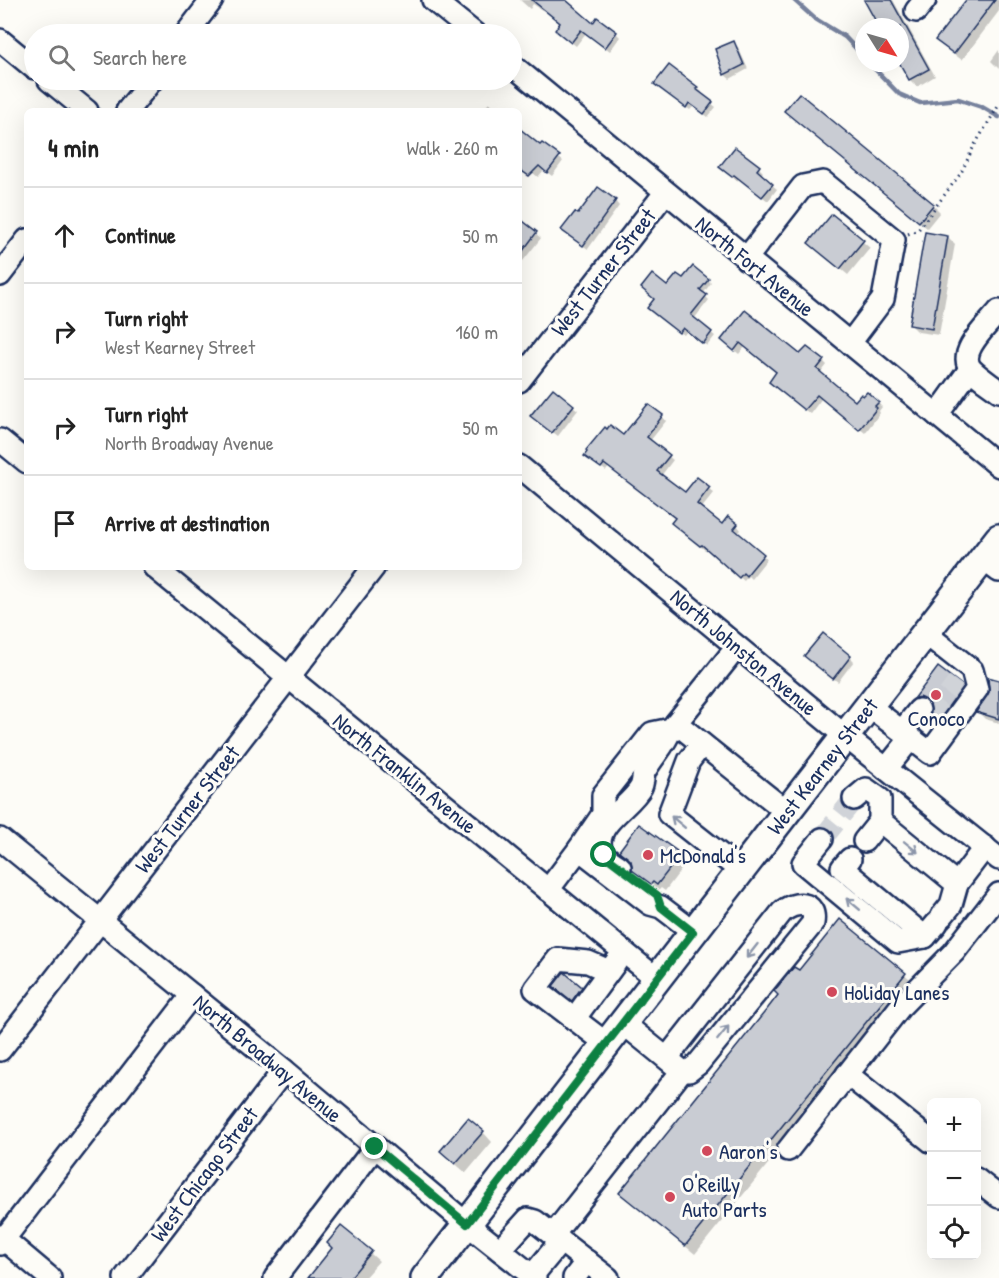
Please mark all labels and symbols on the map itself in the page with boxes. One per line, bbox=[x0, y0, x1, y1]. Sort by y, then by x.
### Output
north arrow bbox=[855, 18, 909, 72]
street label: West Turner Street bbox=[544, 202, 663, 342]
street label: North Fort Avenue bbox=[689, 209, 821, 323]
street label: North Johnston Avenue bbox=[664, 582, 824, 722]
marker: Conoco bbox=[929, 688, 943, 702]
street label: West Kearney Street bbox=[760, 691, 885, 840]
place label: Conoco bbox=[907, 703, 965, 733]
street label: North Franklin Avenue bbox=[327, 706, 483, 840]
street label: West Turner Street bbox=[128, 739, 247, 879]
one-way arrow bbox=[671, 815, 686, 829]
place label: McDonald's bbox=[660, 840, 746, 870]
one-way arrow bbox=[903, 840, 919, 853]
route start bbox=[590, 841, 616, 867]
marker: McDonald's bbox=[641, 848, 655, 862]
one-way arrow bbox=[845, 898, 861, 911]
one-way arrow bbox=[745, 942, 758, 958]
place label: Holiday Lanes bbox=[844, 977, 950, 1007]
marker: Holiday Lanes bbox=[825, 985, 839, 999]
street label: North Broadway Avenue bbox=[187, 987, 349, 1129]
one-way arrow bbox=[717, 1026, 730, 1042]
street label: West Chicago Street bbox=[143, 1100, 265, 1248]
route end bbox=[361, 1133, 387, 1159]
place label: Aaron's bbox=[719, 1136, 778, 1166]
marker: Aaron's bbox=[700, 1144, 714, 1158]
place label: O'Reilly Auto Parts bbox=[682, 1169, 767, 1224]
marker: O'Reilly Auto Parts bbox=[663, 1190, 677, 1204]

